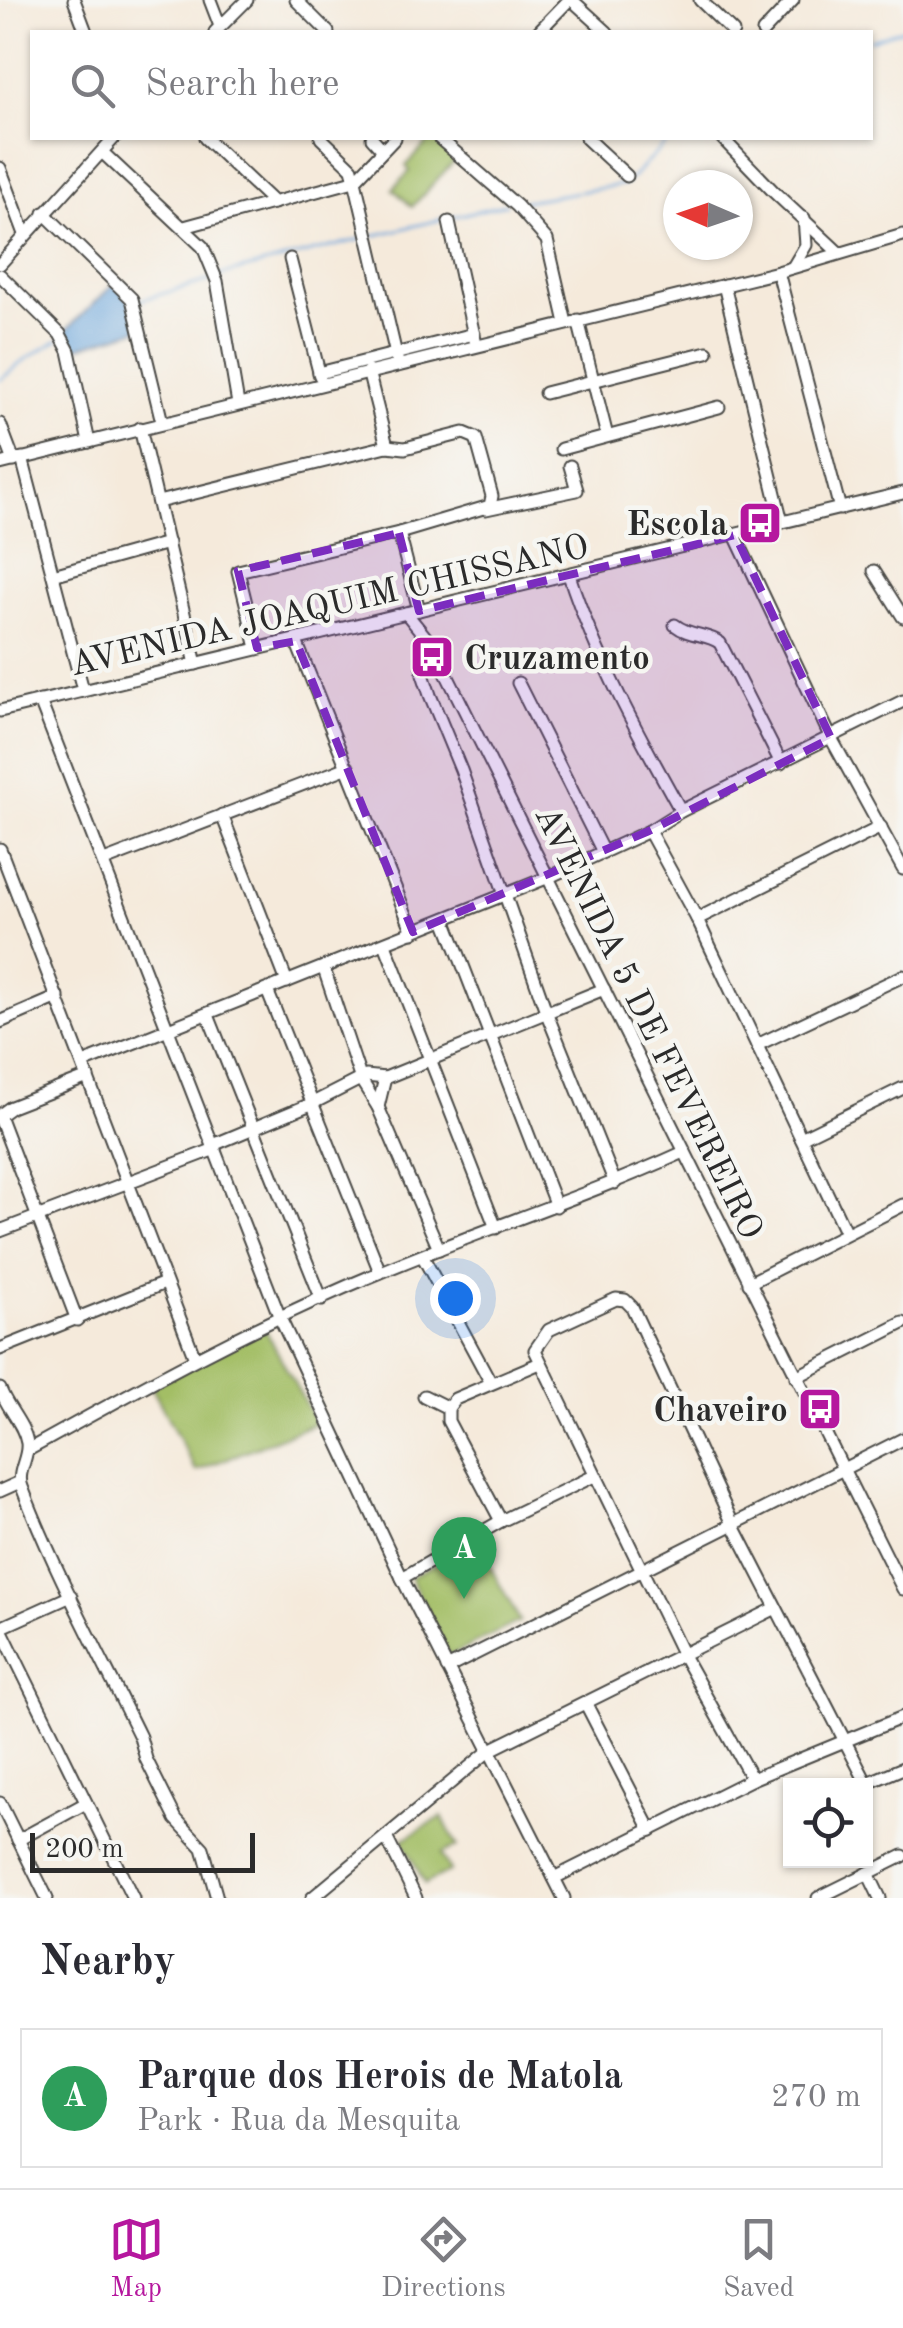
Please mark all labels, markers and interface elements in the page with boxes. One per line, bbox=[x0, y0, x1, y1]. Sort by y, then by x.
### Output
search box bbox=[30, 30, 873, 140]
icon: search bbox=[65, 58, 120, 113]
text: Search here bbox=[145, 66, 340, 104]
north arrow bbox=[663, 170, 753, 260]
bus stop icon: Escola bbox=[737, 500, 783, 546]
place label: Escola bbox=[626, 508, 728, 543]
street label: AVENIDA JOAQUIM CHISSANO bbox=[67, 530, 592, 683]
bus stop icon: Cruzamento bbox=[409, 634, 455, 680]
place label: Cruzamento bbox=[464, 642, 650, 677]
street label: AVENIDA 5 DE FEVEREIRO bbox=[527, 801, 768, 1245]
your location bbox=[430, 1273, 481, 1324]
bus stop icon: Chaveiro bbox=[797, 1386, 843, 1432]
place label: Chaveiro bbox=[653, 1394, 788, 1429]
pin: A bbox=[432, 1516, 496, 1599]
map controls bbox=[783, 1778, 873, 1868]
button: locate bbox=[783, 1778, 873, 1868]
scale bar bbox=[30, 1828, 255, 1872]
text: 200 m bbox=[45, 1836, 124, 1864]
text: Nearby bbox=[40, 1942, 176, 1984]
text: Parque dos Herois de Matola bbox=[137, 2059, 623, 2097]
text: A bbox=[62, 2082, 87, 2114]
text: 270 m bbox=[771, 2082, 861, 2114]
text: Park · Rua da Mesquita bbox=[137, 2106, 460, 2138]
tab: Map bbox=[109, 2212, 164, 2307]
tab: Directions bbox=[381, 2212, 506, 2307]
tab: Saved bbox=[723, 2212, 794, 2307]

